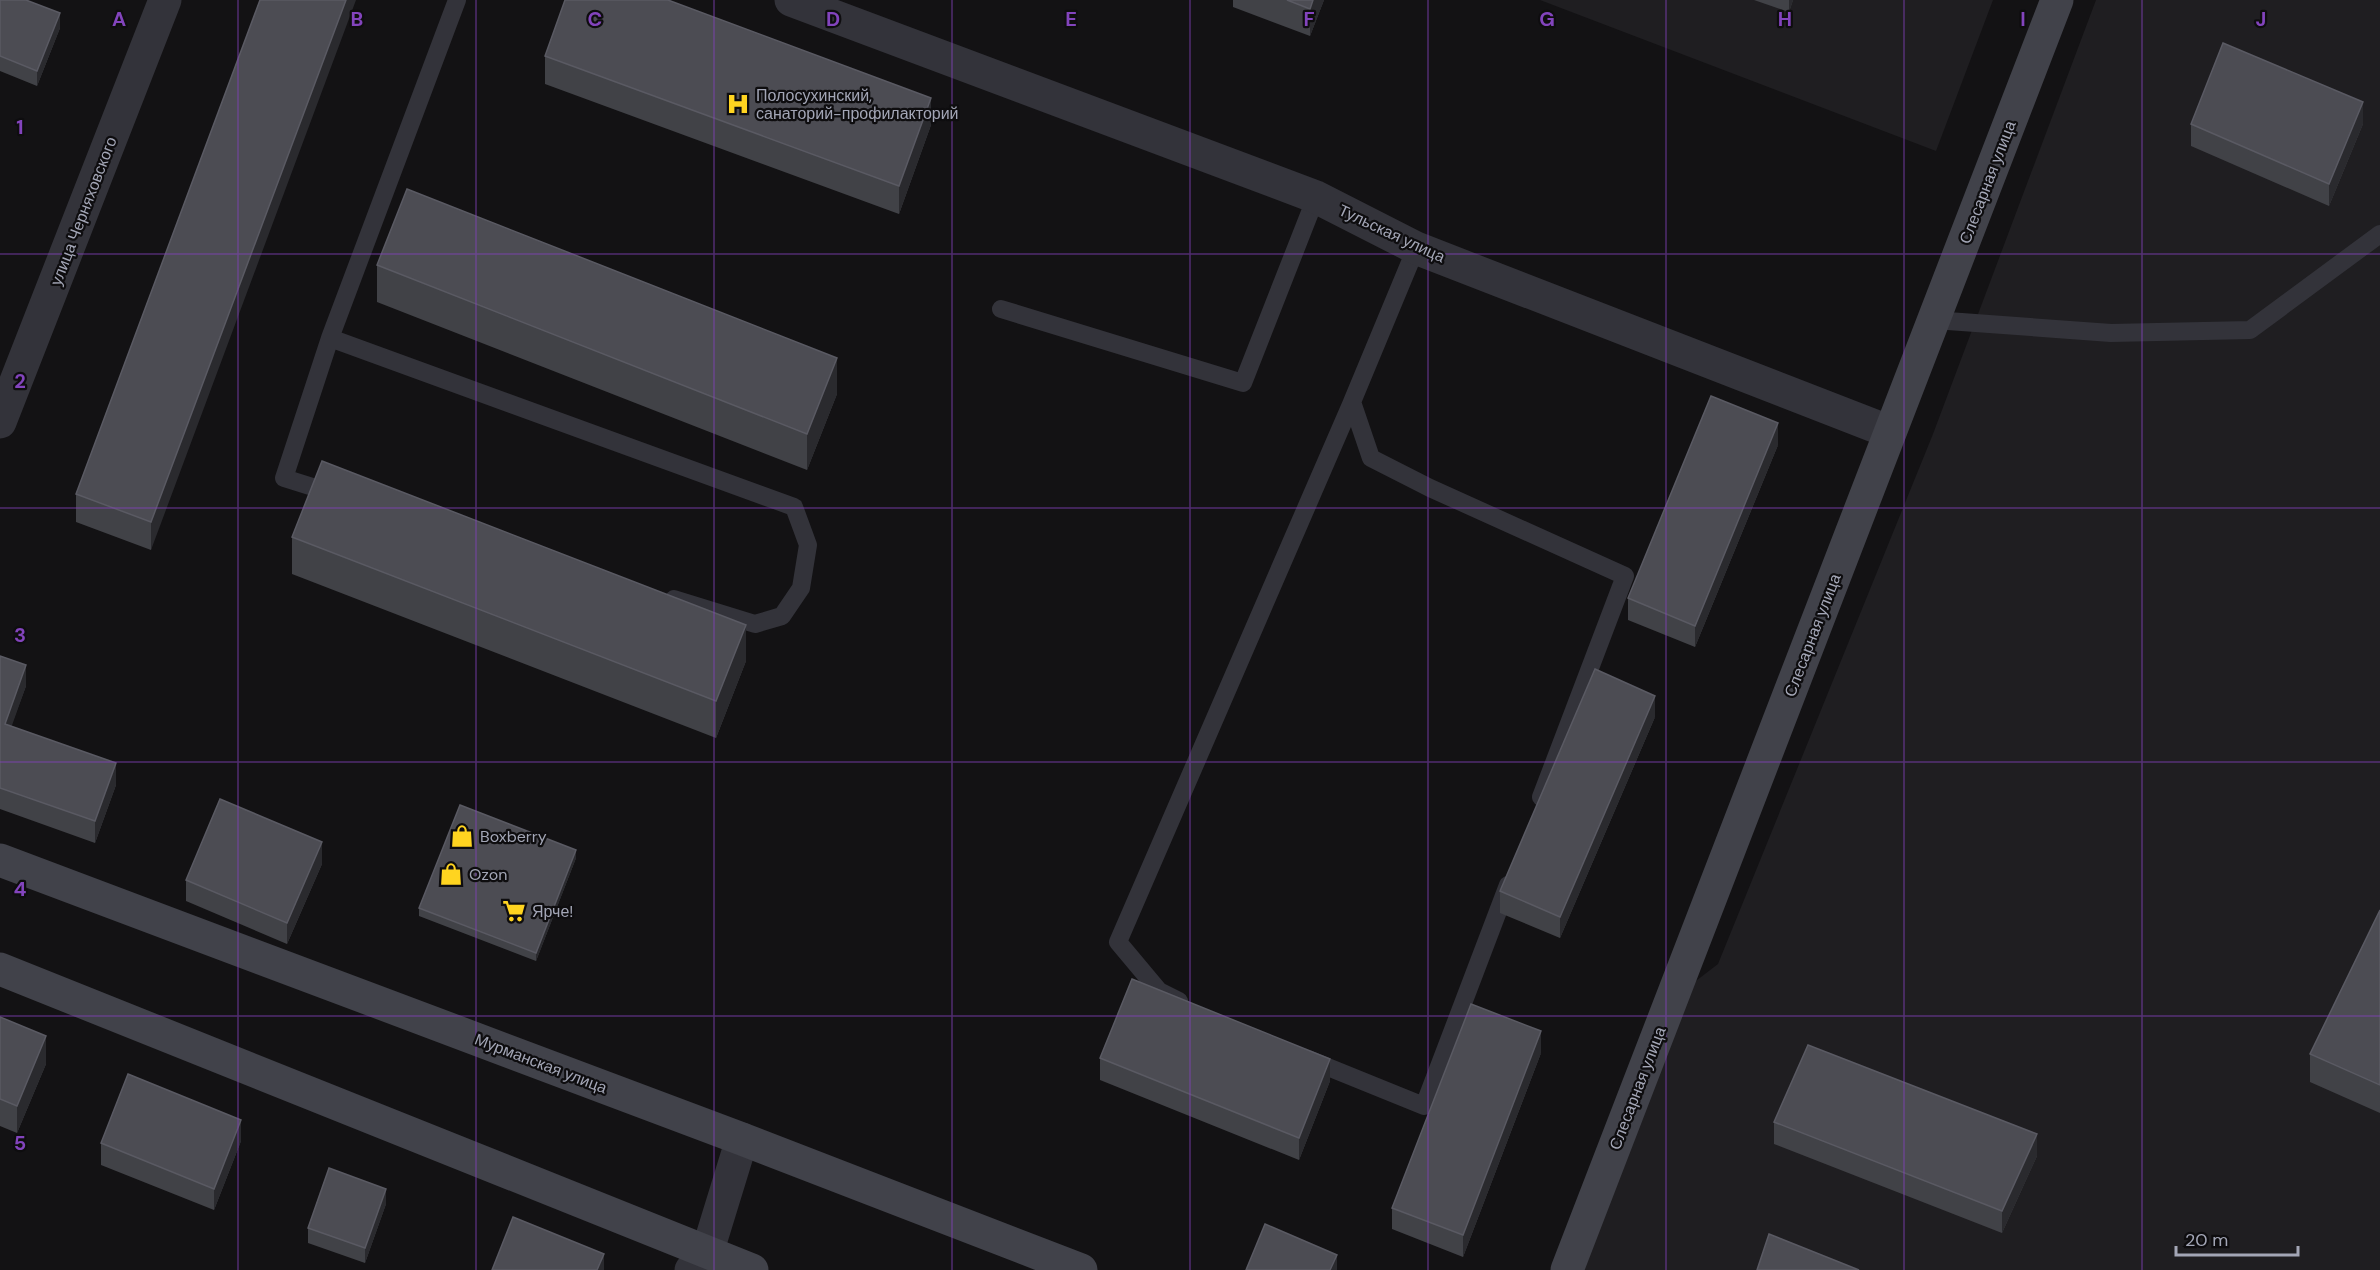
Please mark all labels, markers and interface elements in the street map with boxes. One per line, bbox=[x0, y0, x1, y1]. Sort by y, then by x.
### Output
text: A bbox=[112, 6, 126, 32]
text: B bbox=[351, 6, 363, 32]
text: C bbox=[588, 6, 602, 32]
text: D bbox=[826, 6, 840, 32]
text: E bbox=[1065, 6, 1077, 32]
text: F bbox=[1303, 6, 1315, 32]
text: G bbox=[1539, 6, 1555, 32]
text: H bbox=[1778, 6, 1792, 32]
text: I bbox=[2020, 6, 2026, 32]
text: J bbox=[2256, 6, 2266, 32]
place label: Полосухинский, санаторий-профилакторий bbox=[756, 85, 959, 124]
hospital icon: Полосухинский, санаторий-профилакторий bbox=[725, 91, 751, 117]
text: 1 bbox=[16, 114, 24, 140]
street label: Слесарная улица bbox=[1954, 118, 2021, 247]
street label: улица Черняховского bbox=[45, 134, 122, 289]
street label: Тульская улица bbox=[1335, 200, 1449, 267]
text: 2 bbox=[14, 368, 26, 394]
street label: Слесарная улица bbox=[1779, 571, 1846, 700]
text: 3 bbox=[14, 622, 26, 648]
shop icon: Boxberry bbox=[449, 823, 475, 849]
place label: Boxberry bbox=[480, 826, 547, 847]
shop icon: Ozon bbox=[438, 861, 464, 887]
place label: Ozon bbox=[469, 864, 507, 885]
text: 4 bbox=[14, 876, 27, 902]
supermarket icon: Ярче! bbox=[501, 898, 527, 924]
place label: Ярче! bbox=[532, 901, 573, 922]
street label: Слесарная улица bbox=[1604, 1024, 1671, 1153]
street label: Мурманская улица bbox=[472, 1029, 610, 1098]
text: 5 bbox=[14, 1130, 26, 1156]
scale bar bbox=[2176, 1219, 2298, 1257]
text: 20 m bbox=[2185, 1228, 2228, 1252]

